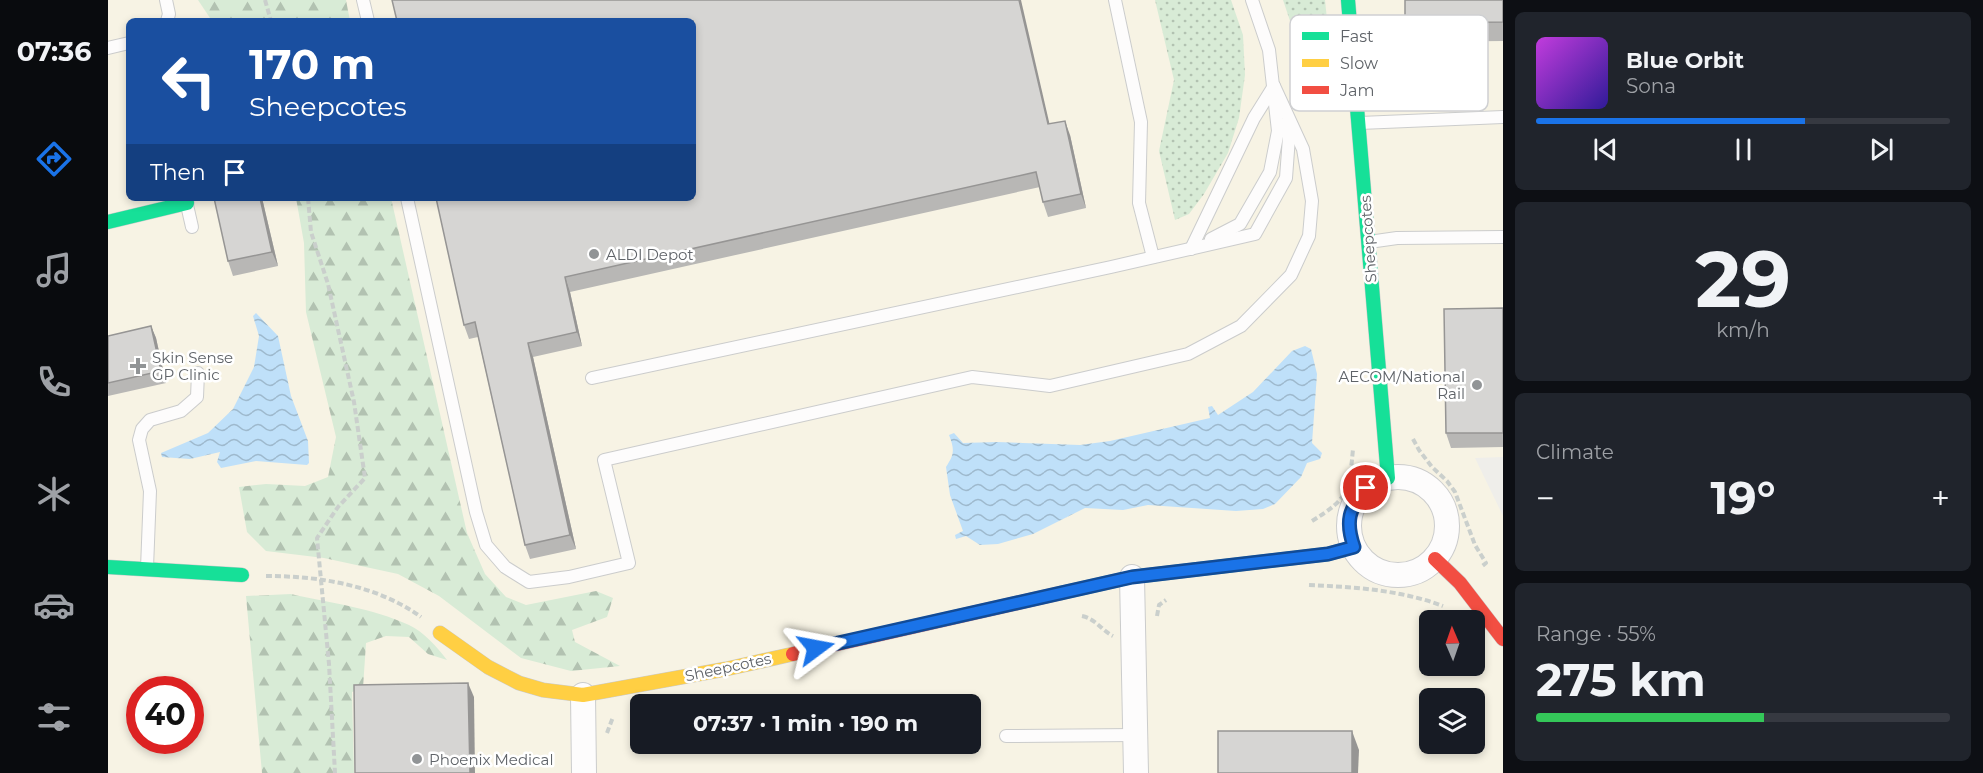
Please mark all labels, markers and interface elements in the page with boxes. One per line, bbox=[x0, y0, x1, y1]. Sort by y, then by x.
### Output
legend bbox=[1290, 15, 1488, 111]
text: Fast bbox=[1340, 27, 1374, 46]
text: 07:36 bbox=[17, 35, 91, 68]
text: 170 m bbox=[249, 38, 375, 90]
icon: left bbox=[150, 42, 228, 120]
text: Blue Orbit bbox=[1626, 47, 1744, 74]
text: Slow bbox=[1340, 54, 1378, 73]
text: Sona bbox=[1626, 74, 1676, 98]
text: Jam bbox=[1339, 81, 1374, 100]
text: Sheepcotes bbox=[249, 90, 407, 123]
icon: previous bbox=[1589, 133, 1622, 166]
icon: pause bbox=[1727, 133, 1760, 166]
icon: next bbox=[1865, 133, 1898, 166]
icon: directions bbox=[33, 138, 75, 180]
icon: arrive bbox=[218, 156, 251, 189]
text: Then bbox=[150, 159, 206, 186]
street label: Sheepcotes bbox=[1355, 195, 1381, 283]
text: 29 bbox=[1695, 231, 1791, 327]
place label: ALDI Depot bbox=[606, 245, 694, 264]
marker: ALDI Depot bbox=[587, 247, 601, 261]
icon: music bbox=[33, 249, 75, 291]
text: km/h bbox=[1716, 318, 1770, 342]
place label: Skin Sense GP Clinic bbox=[152, 348, 233, 384]
marker: Skin Sense GP Clinic bbox=[129, 357, 147, 375]
icon: phone bbox=[33, 361, 75, 403]
place label: AECOM/National Rail bbox=[1339, 367, 1465, 403]
marker: AECOM/National Rail bbox=[1470, 378, 1484, 392]
text: Climate bbox=[1536, 440, 1614, 464]
pin bbox=[1340, 462, 1391, 513]
text: 19° bbox=[1710, 470, 1776, 525]
icon: arrive bbox=[1349, 471, 1382, 504]
icon: climate bbox=[33, 473, 75, 515]
text: − bbox=[1536, 478, 1555, 518]
text: + bbox=[1931, 478, 1950, 518]
icon: car bbox=[33, 584, 75, 626]
north arrow bbox=[1419, 610, 1485, 676]
map controls bbox=[1419, 610, 1485, 754]
position arrow bbox=[784, 616, 848, 680]
text: Range · 55% bbox=[1536, 622, 1656, 646]
street label: Sheepcotes bbox=[683, 649, 773, 685]
text: 275 km bbox=[1536, 652, 1706, 707]
speed limit sign: 40 bbox=[126, 676, 204, 754]
button: layers bbox=[1419, 688, 1485, 754]
icon: filters bbox=[33, 696, 75, 738]
text: 07:37 · 1 min · 190 m bbox=[693, 710, 918, 737]
place label: Phoenix Medical bbox=[429, 750, 553, 769]
marker: Phoenix Medical bbox=[410, 752, 424, 766]

